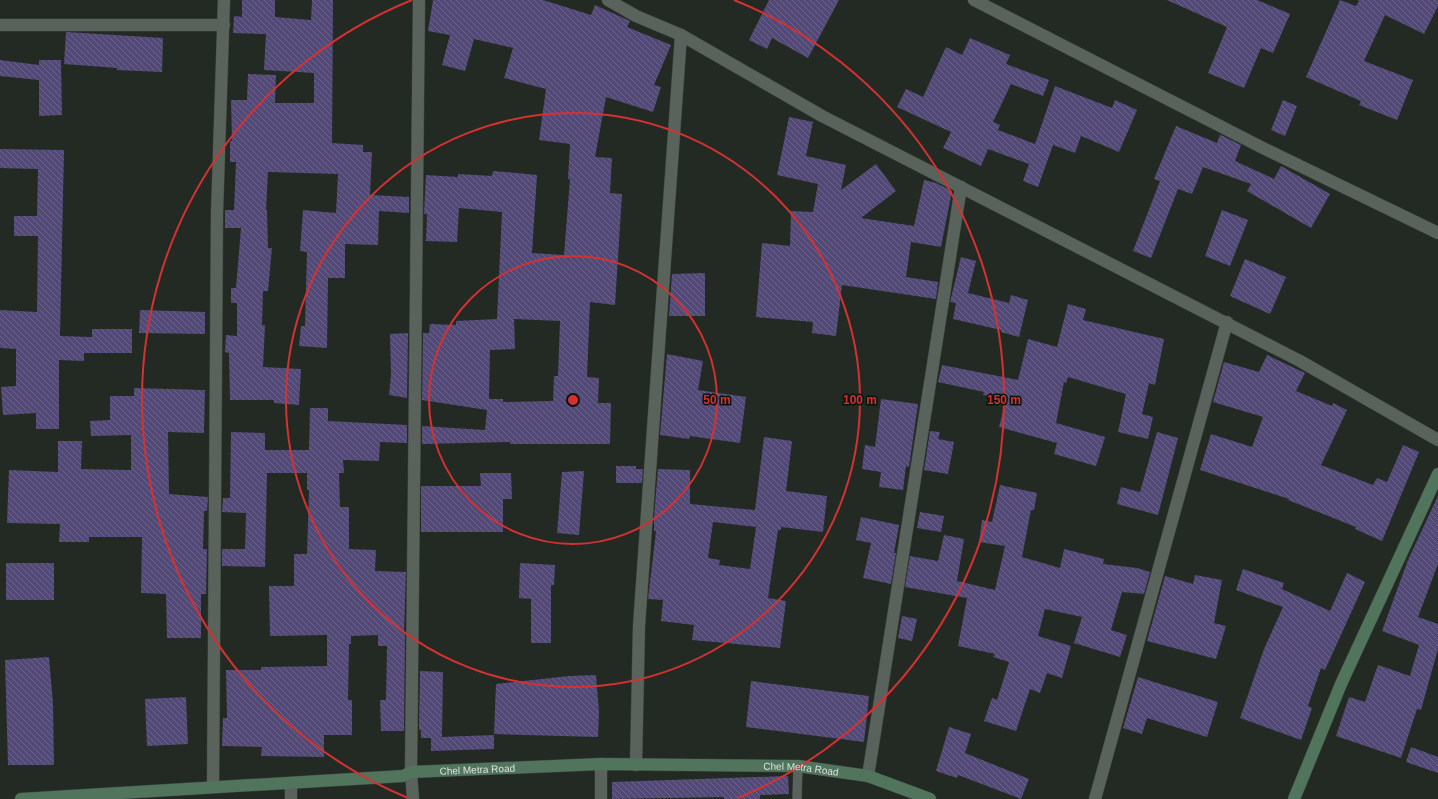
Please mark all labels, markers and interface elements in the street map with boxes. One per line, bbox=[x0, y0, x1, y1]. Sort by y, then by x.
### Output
centre of rings bbox=[566, 393, 580, 407]
text: 50 m bbox=[703, 393, 731, 407]
text: 100 m bbox=[843, 393, 877, 407]
text: 150 m bbox=[987, 393, 1021, 407]
street label: Chel Metra Road bbox=[763, 761, 839, 778]
street label: Chel Metra Road bbox=[439, 763, 515, 777]

